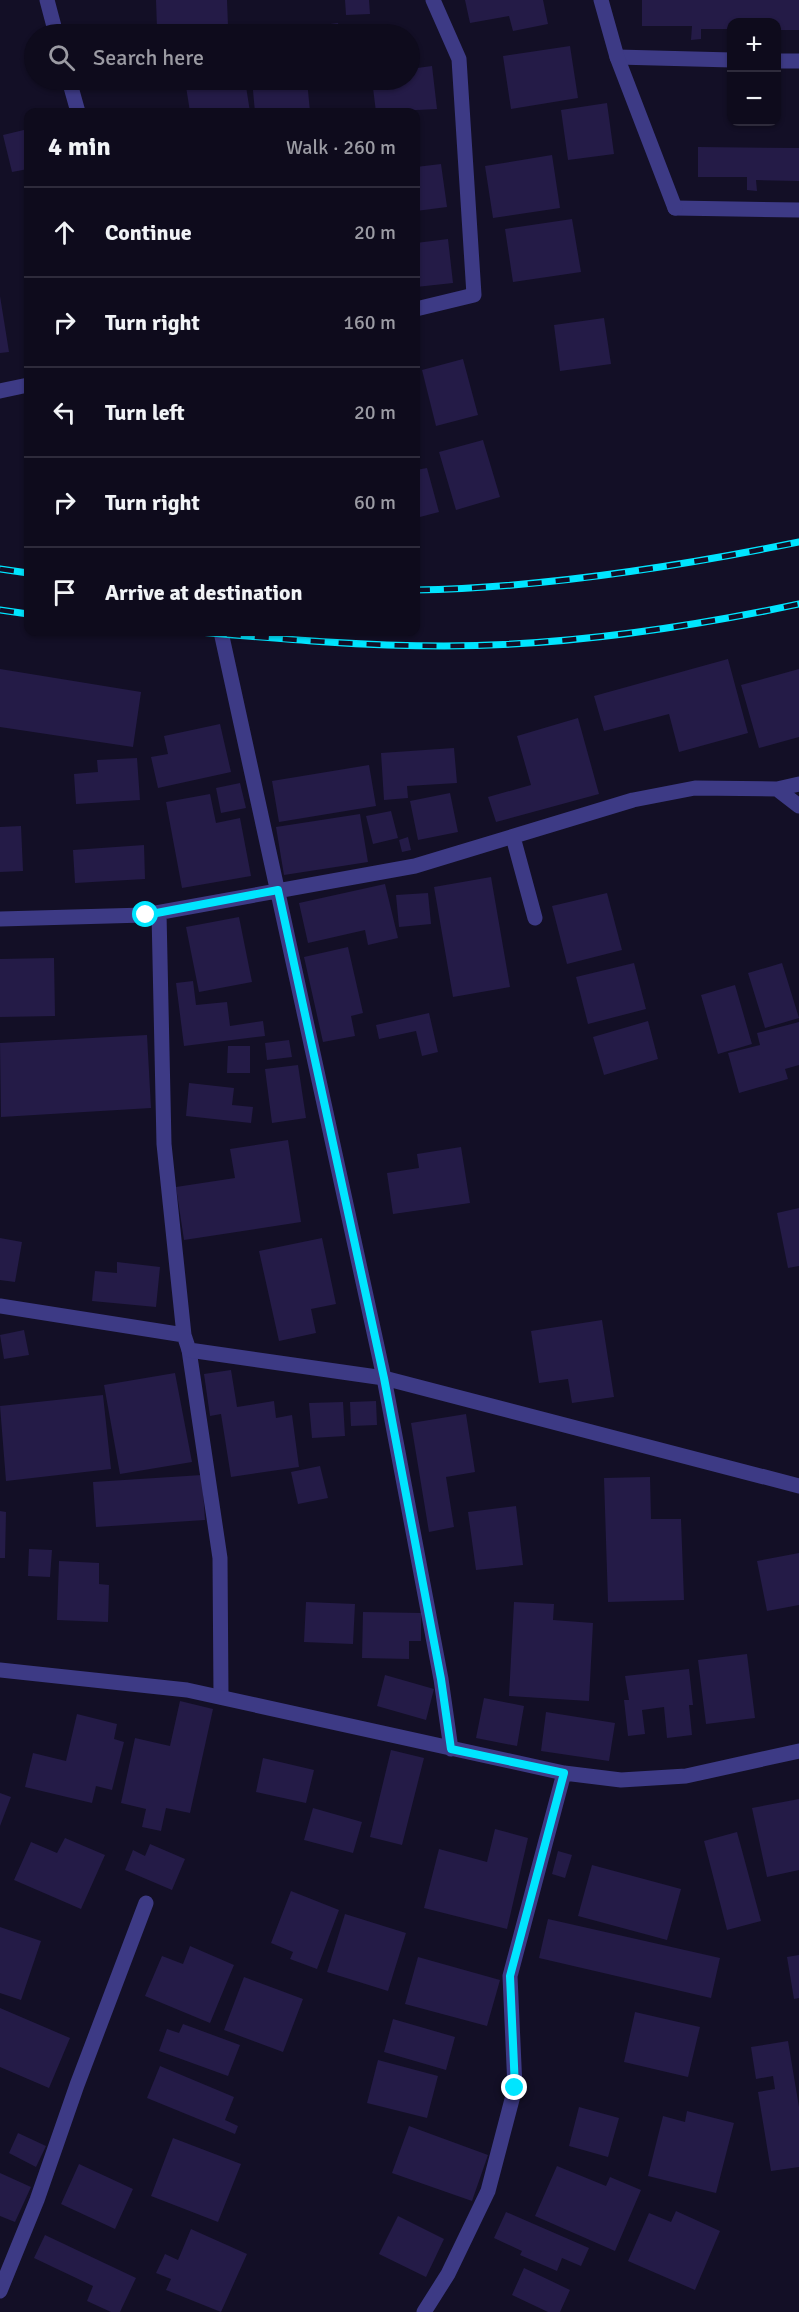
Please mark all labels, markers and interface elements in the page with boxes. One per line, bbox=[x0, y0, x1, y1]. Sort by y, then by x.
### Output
map controls bbox=[727, 18, 781, 126]
button: + bbox=[727, 18, 781, 72]
search box bbox=[24, 24, 420, 90]
icon: search bbox=[45, 41, 78, 74]
text: Search here bbox=[93, 44, 204, 71]
button: − bbox=[727, 72, 781, 126]
text: 4 min bbox=[48, 131, 111, 163]
text: Walk · 260 m bbox=[286, 135, 396, 160]
icon: ahead bbox=[48, 216, 81, 249]
text: Continue bbox=[105, 219, 192, 246]
text: 20 m bbox=[354, 220, 396, 245]
icon: right bbox=[48, 306, 81, 339]
text: Turn right bbox=[105, 309, 200, 336]
text: 160 m bbox=[343, 310, 396, 335]
icon: left bbox=[48, 396, 81, 429]
text: Turn left bbox=[105, 399, 185, 426]
text: 20 m bbox=[354, 400, 396, 425]
icon: right bbox=[48, 486, 81, 519]
text: Turn right bbox=[105, 489, 200, 516]
text: 60 m bbox=[354, 490, 396, 515]
icon: arrive bbox=[48, 576, 81, 609]
text: Arrive at destination bbox=[105, 579, 302, 606]
route start bbox=[132, 901, 158, 927]
route end bbox=[501, 2074, 527, 2100]

